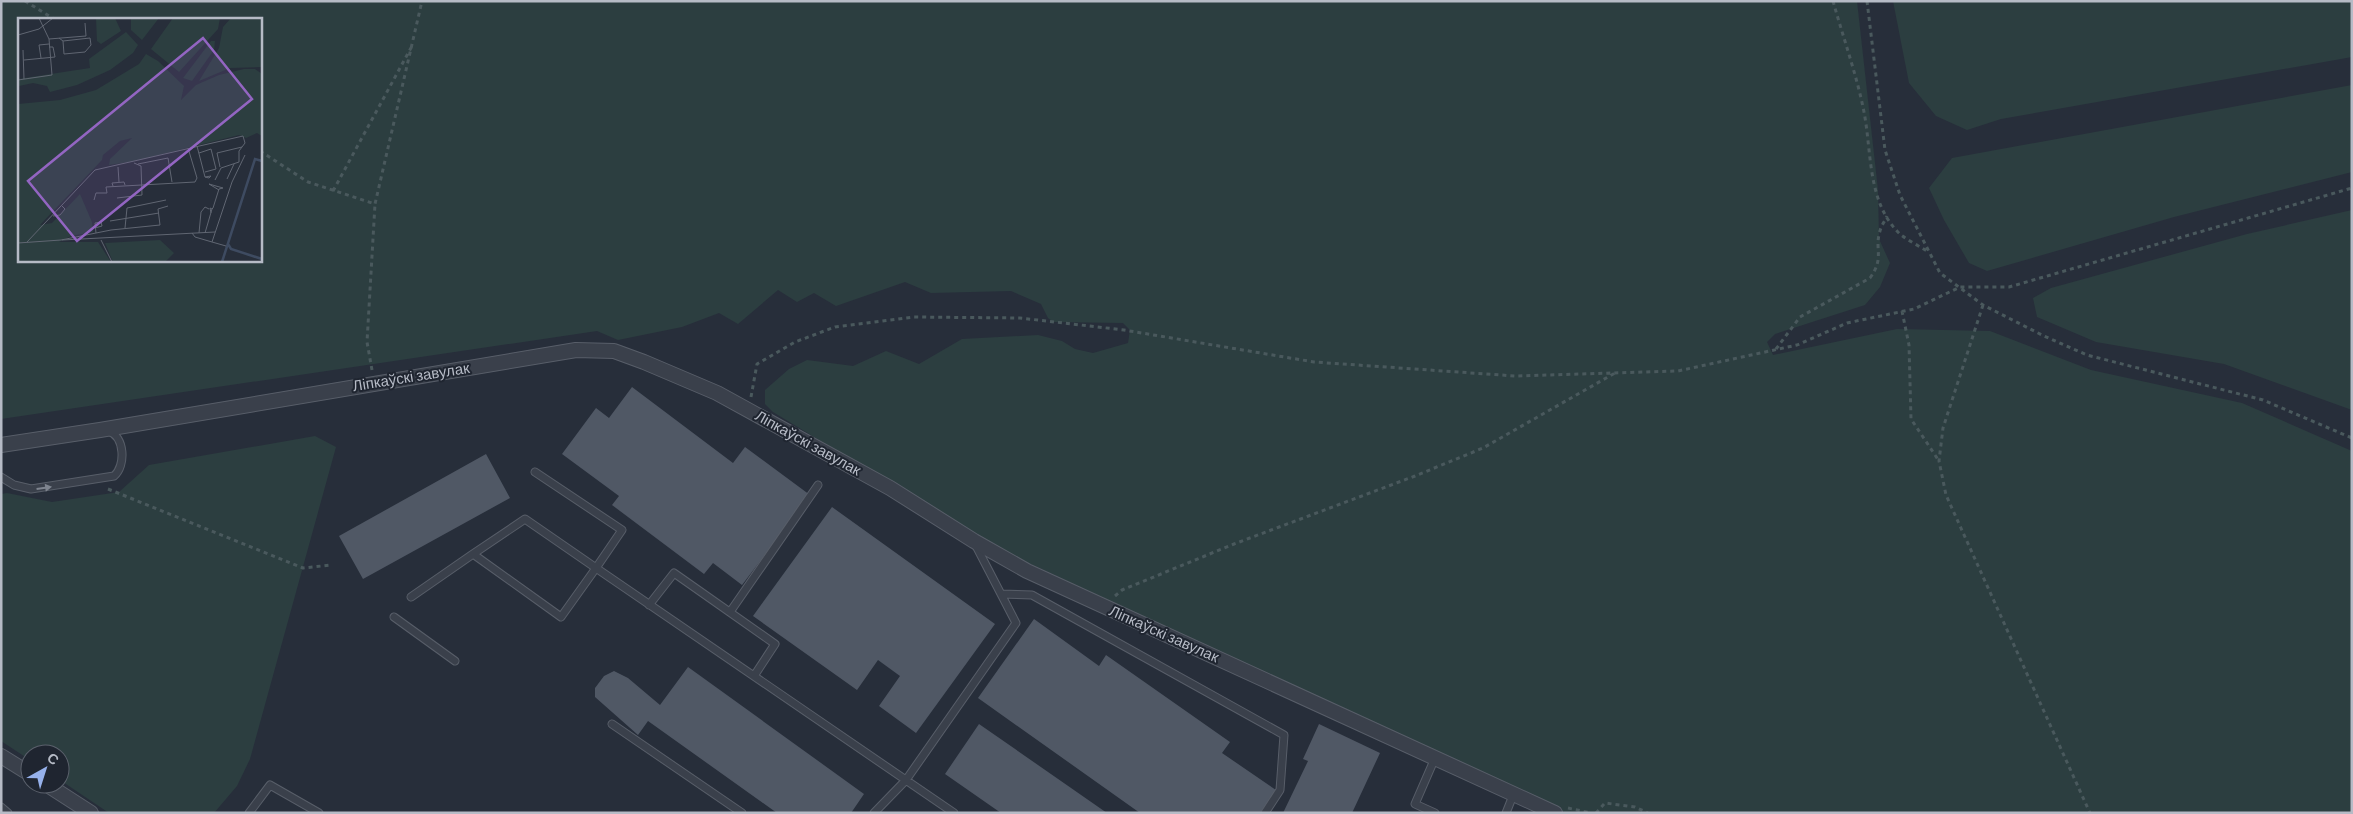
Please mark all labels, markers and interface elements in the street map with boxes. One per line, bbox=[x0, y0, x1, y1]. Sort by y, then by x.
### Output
inset map bbox=[18, 18, 261, 261]
street label: Ліпкаўскі завулак bbox=[351, 358, 471, 394]
street label: Ліпкаўскі завулак bbox=[752, 406, 865, 479]
one-way arrow bbox=[37, 483, 53, 491]
street label: Ліпкаўскі завулак bbox=[1107, 601, 1222, 666]
north arrow bbox=[20, 744, 70, 794]
text: С bbox=[44, 749, 63, 768]

